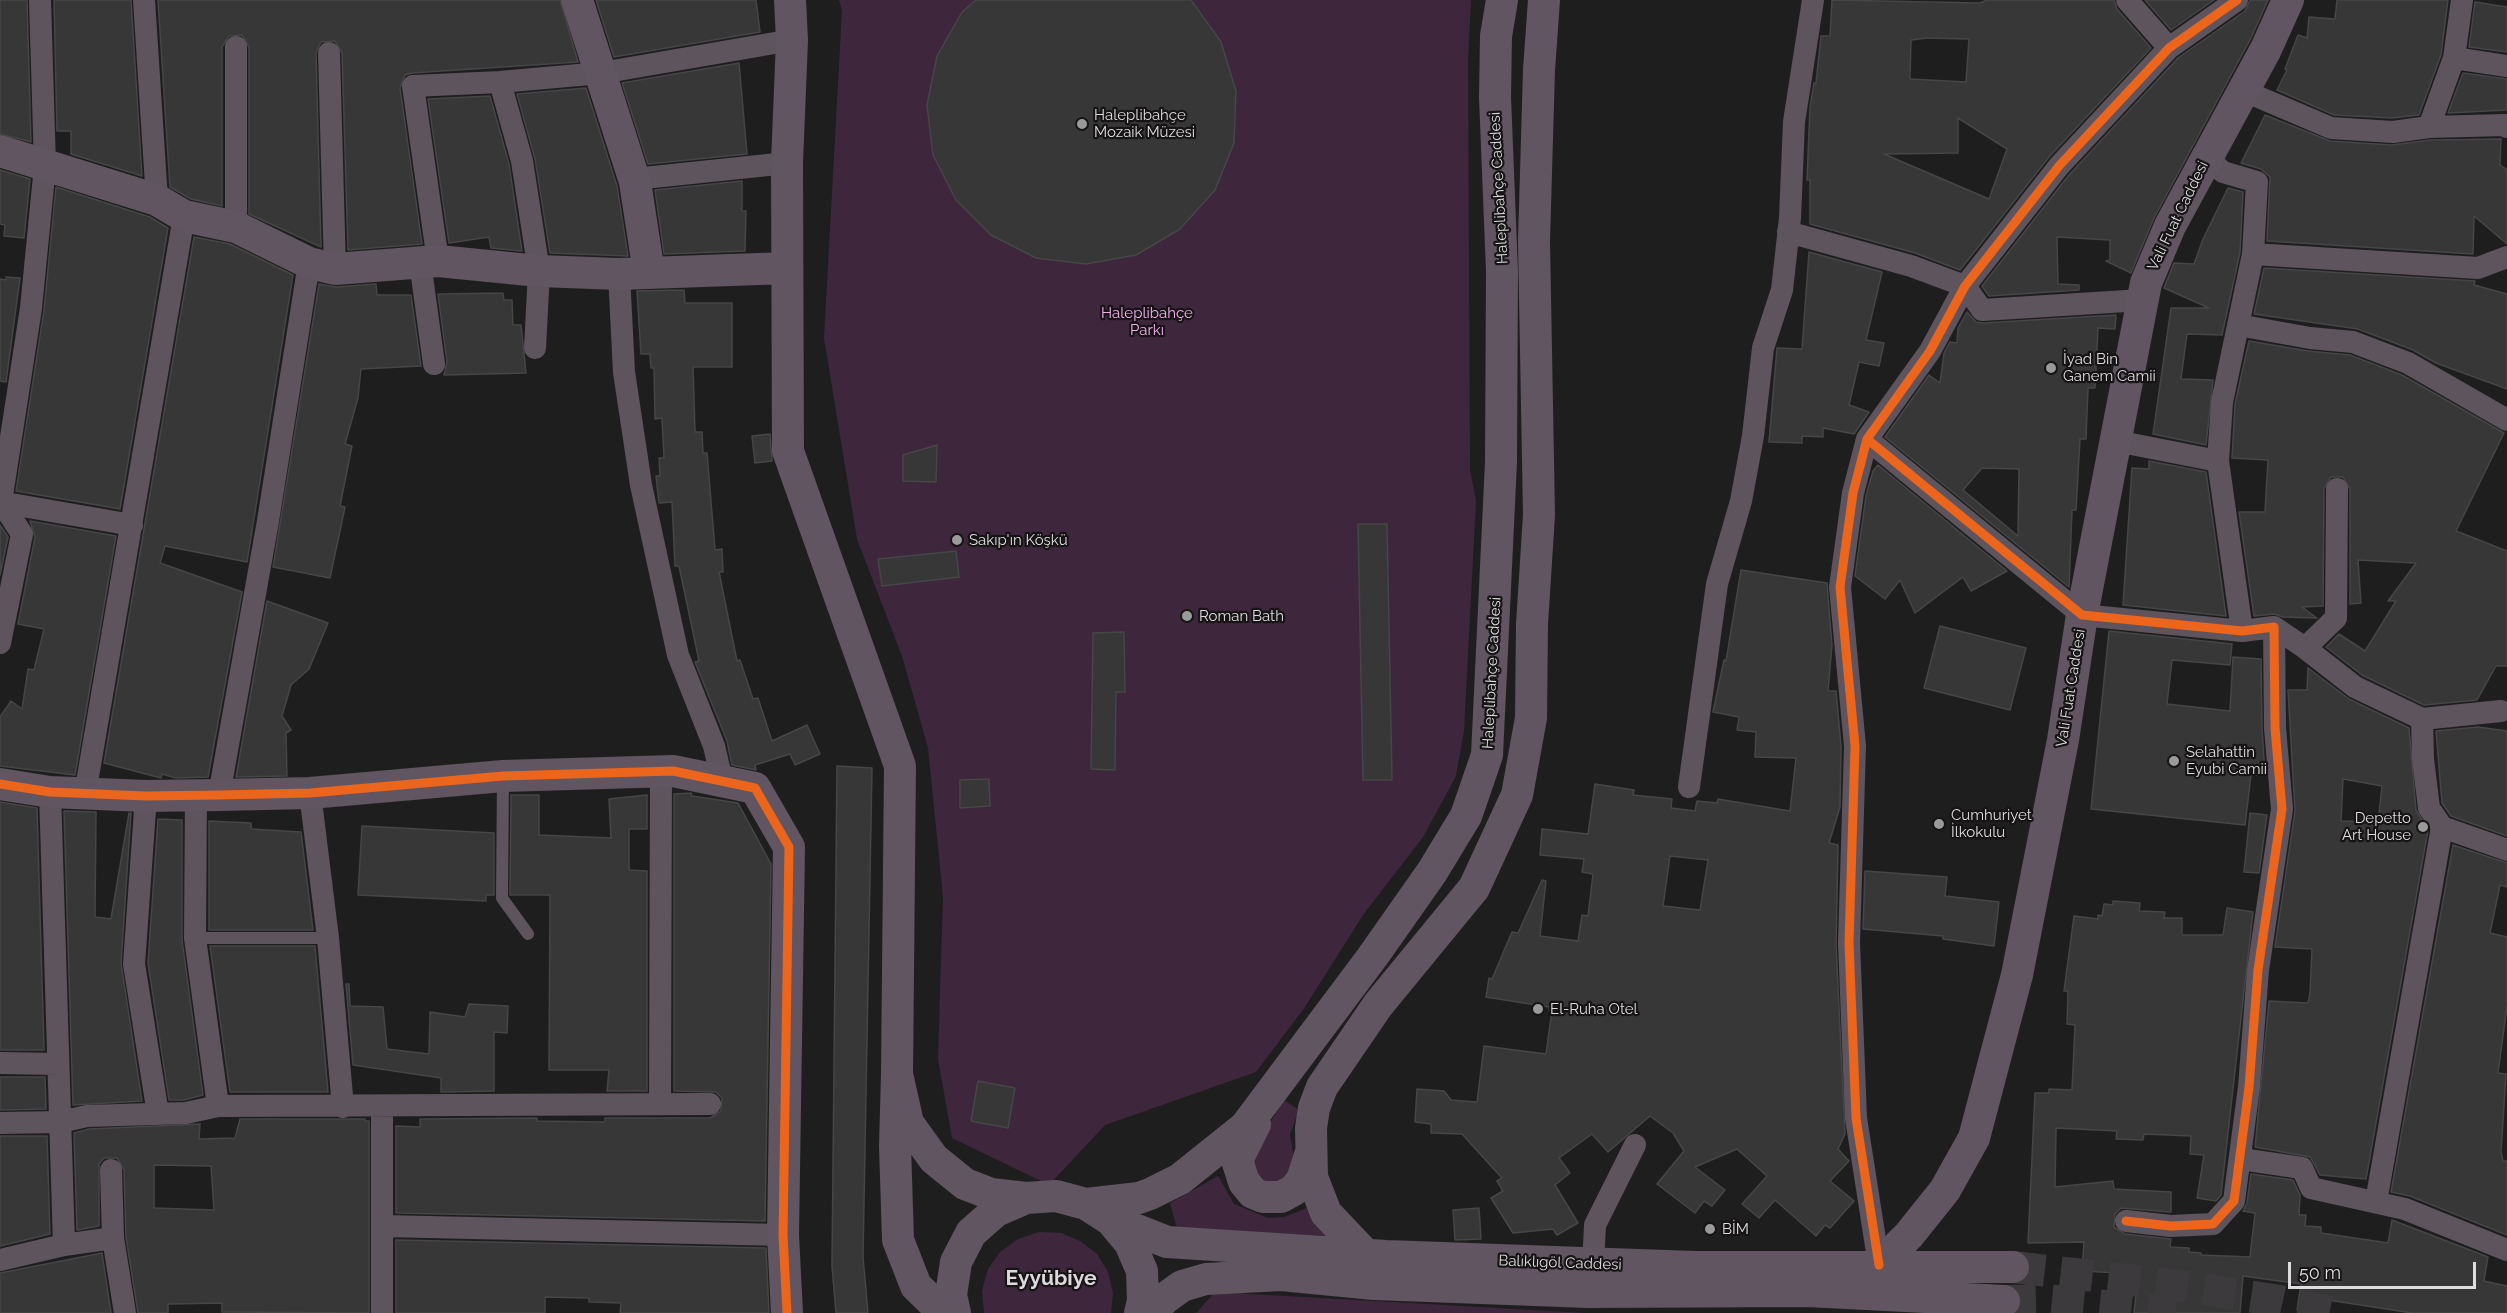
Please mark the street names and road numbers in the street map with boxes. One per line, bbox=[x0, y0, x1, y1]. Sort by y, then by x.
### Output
street label: Haleplibahçe Caddesi bbox=[1486, 112, 1512, 264]
street label: Vali Fuat Caddesi bbox=[2144, 158, 2212, 274]
street label: Haleplibahçe Caddesi bbox=[1479, 597, 1505, 749]
street label: Vali Fuat Caddesi bbox=[2053, 628, 2089, 748]
street label: Balıklıgöl Caddesi bbox=[1498, 1252, 1622, 1274]

